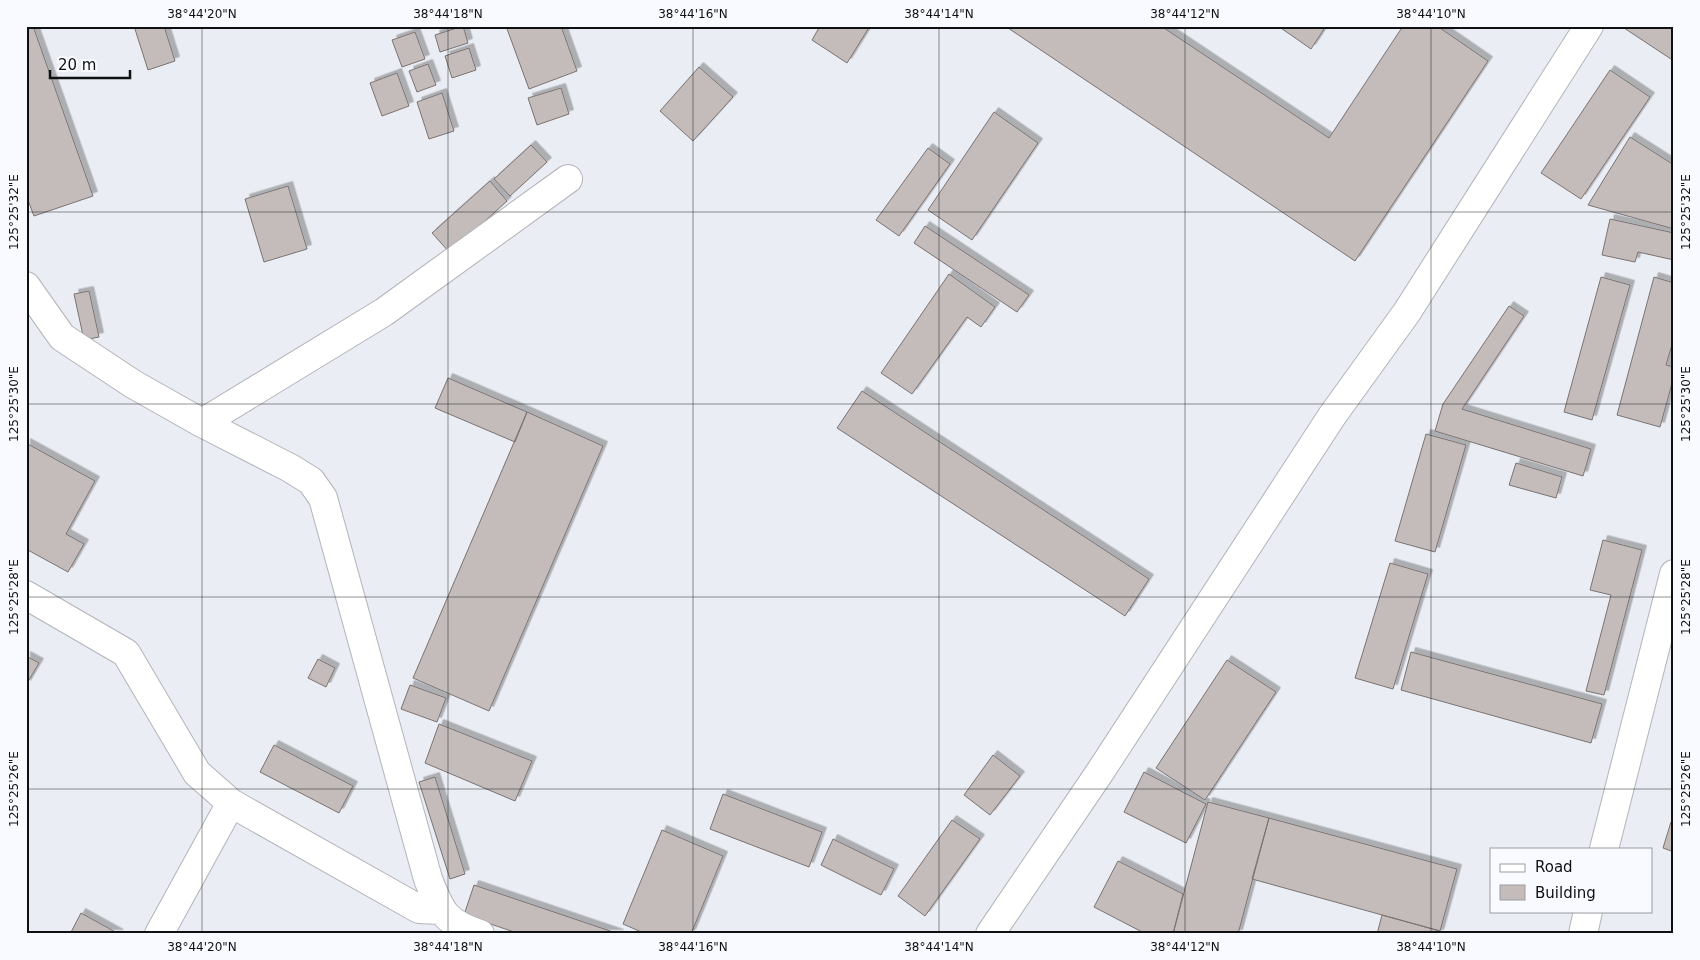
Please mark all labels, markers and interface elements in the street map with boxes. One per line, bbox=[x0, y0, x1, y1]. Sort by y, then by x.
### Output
text: 38°44'20"N bbox=[167, 7, 237, 21]
text: 38°44'18"N bbox=[413, 7, 483, 21]
text: 38°44'16"N bbox=[658, 7, 728, 21]
text: 38°44'14"N bbox=[904, 7, 974, 21]
text: 38°44'12"N bbox=[1150, 7, 1220, 21]
text: 38°44'10"N bbox=[1396, 7, 1466, 21]
scale bar bbox=[50, 48, 130, 80]
text: 20 m bbox=[58, 56, 96, 74]
text: 125°25'32"E bbox=[7, 174, 21, 250]
text: 125°25'32"E bbox=[1679, 174, 1693, 250]
text: 125°25'30"E bbox=[7, 366, 21, 442]
text: 125°25'30"E bbox=[1679, 366, 1693, 442]
text: 125°25'28"E bbox=[7, 559, 21, 635]
text: 125°25'28"E bbox=[1679, 559, 1693, 635]
text: 125°25'26"E bbox=[7, 751, 21, 827]
text: 125°25'26"E bbox=[1679, 751, 1693, 827]
legend bbox=[1490, 848, 1652, 912]
text: Road bbox=[1535, 858, 1573, 876]
text: Building bbox=[1535, 884, 1596, 902]
text: 38°44'20"N bbox=[167, 940, 237, 954]
text: 38°44'18"N bbox=[413, 940, 483, 954]
text: 38°44'16"N bbox=[658, 940, 728, 954]
text: 38°44'14"N bbox=[904, 940, 974, 954]
text: 38°44'12"N bbox=[1150, 940, 1220, 954]
text: 38°44'10"N bbox=[1396, 940, 1466, 954]

